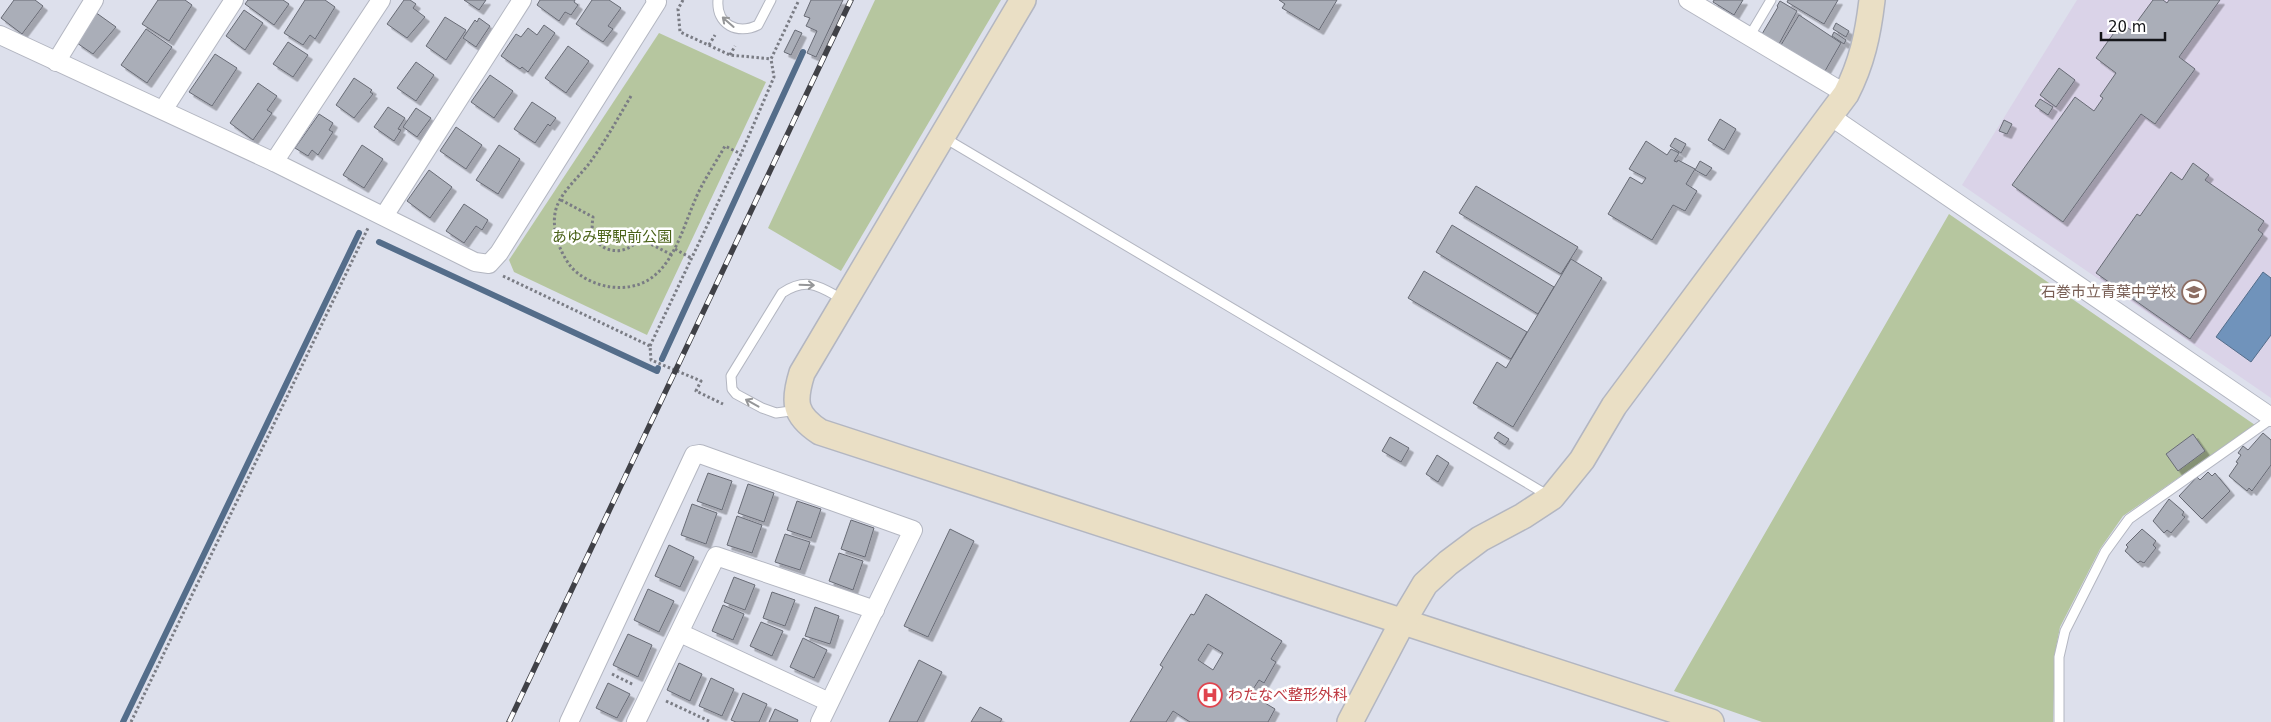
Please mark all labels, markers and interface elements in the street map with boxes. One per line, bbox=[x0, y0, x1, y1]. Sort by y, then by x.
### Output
scale bar bbox=[2101, 10, 2165, 42]
one-way arrow bbox=[722, 17, 735, 28]
text: 20 m bbox=[2108, 18, 2146, 36]
park label: あゆみ野駅前公園 bbox=[552, 228, 672, 246]
school or university icon: 石巻市立青葉中学校 bbox=[2181, 279, 2207, 305]
one-way arrow bbox=[798, 281, 814, 290]
place label: 石巻市立青葉中学校 bbox=[2041, 283, 2176, 301]
one-way arrow bbox=[745, 398, 760, 408]
hospital icon: わたなべ整形外科 bbox=[1197, 682, 1223, 708]
place label: わたなべ整形外科 bbox=[1228, 686, 1348, 704]

